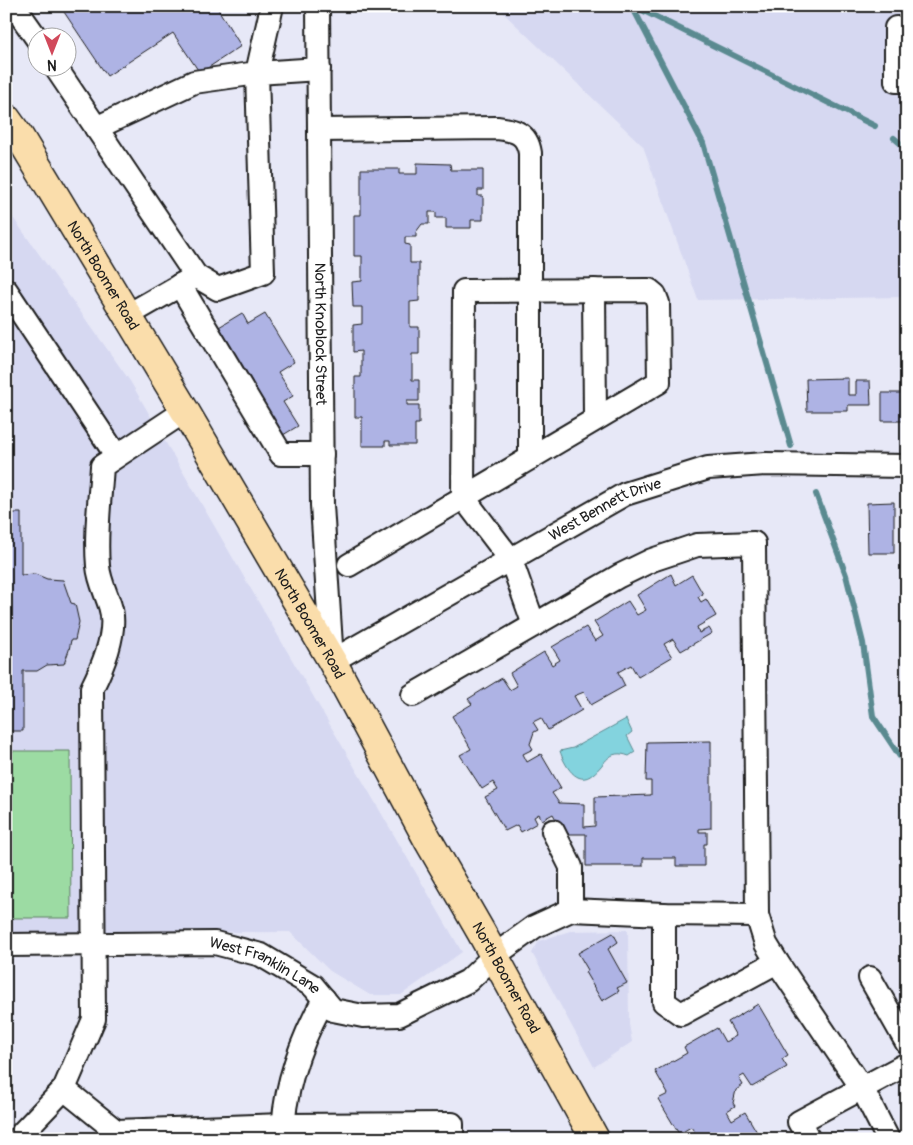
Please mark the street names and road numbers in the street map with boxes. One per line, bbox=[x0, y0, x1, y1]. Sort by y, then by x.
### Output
street label: North Boomer Road bbox=[62, 217, 143, 334]
street label: North Knoblock Street bbox=[310, 263, 330, 406]
street label: West Bennett Drive bbox=[545, 474, 664, 545]
street label: North Boomer Road bbox=[270, 565, 349, 682]
street label: North Boomer Road bbox=[467, 919, 544, 1037]
street label: West Franklin Lane bbox=[207, 933, 325, 998]

